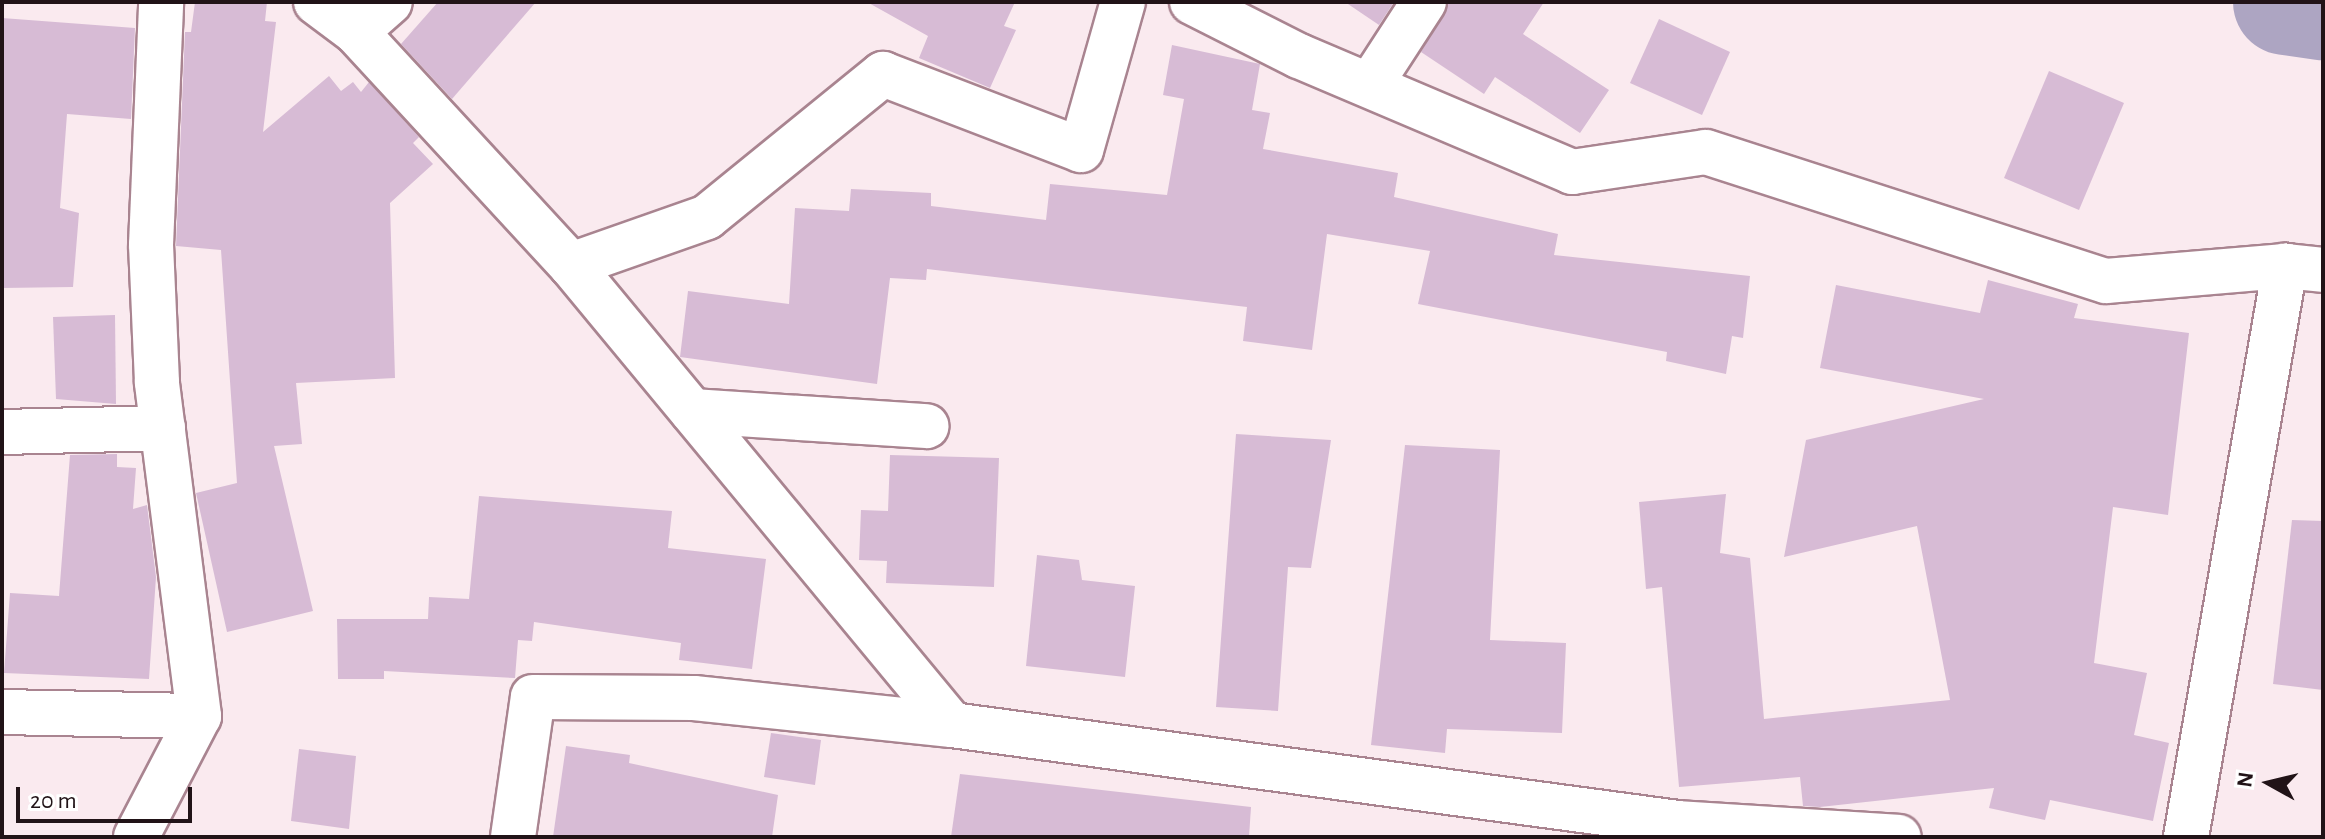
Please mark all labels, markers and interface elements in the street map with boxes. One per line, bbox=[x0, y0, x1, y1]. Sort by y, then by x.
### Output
north arrow bbox=[2229, 743, 2309, 823]
scale bar bbox=[20, 771, 196, 821]
text: N bbox=[2233, 771, 2257, 789]
text: 20 m bbox=[30, 789, 77, 813]

